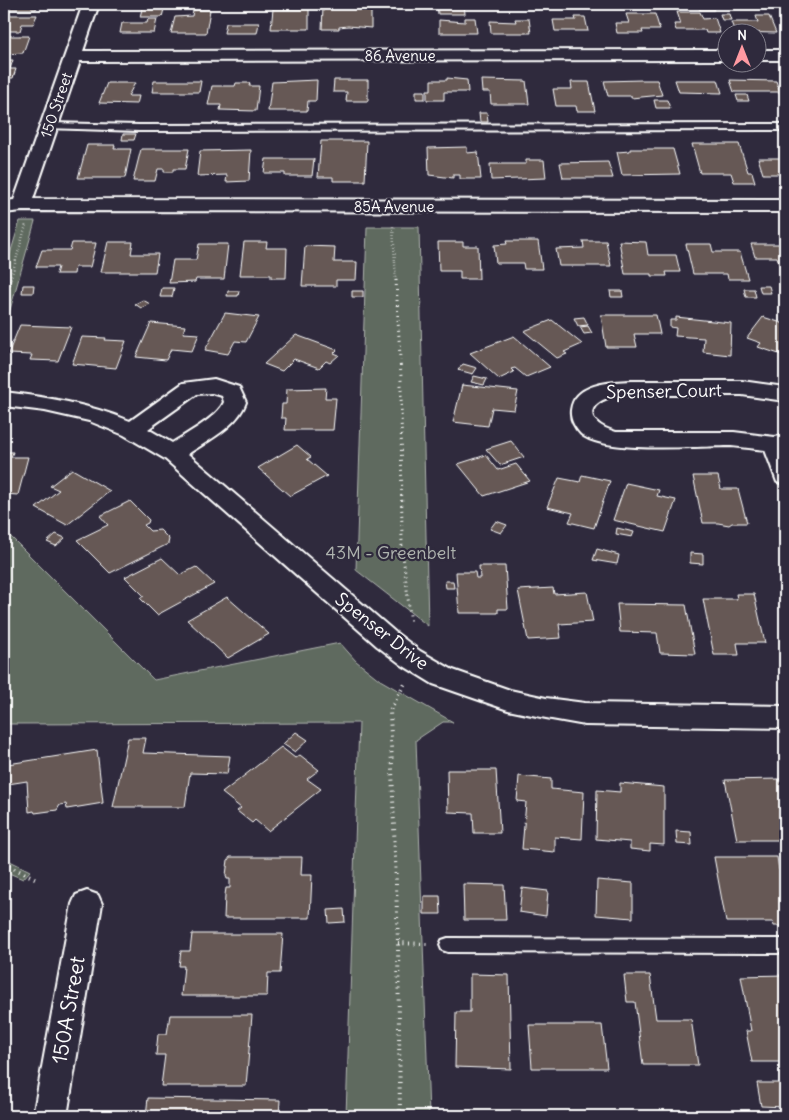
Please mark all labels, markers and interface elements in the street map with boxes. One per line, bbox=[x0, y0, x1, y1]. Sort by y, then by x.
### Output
north arrow bbox=[716, 22, 766, 72]
text: N bbox=[737, 26, 747, 44]
street label: 86 Avenue bbox=[364, 46, 436, 65]
street label: 150 Street bbox=[36, 70, 76, 140]
street label: 85A Avenue bbox=[354, 197, 434, 216]
street label: Spenser Court bbox=[606, 378, 722, 404]
park label: 43M - Greenbelt bbox=[326, 541, 456, 564]
street label: Spenser Drive bbox=[331, 587, 433, 675]
street label: 150A Street bbox=[45, 954, 91, 1066]

